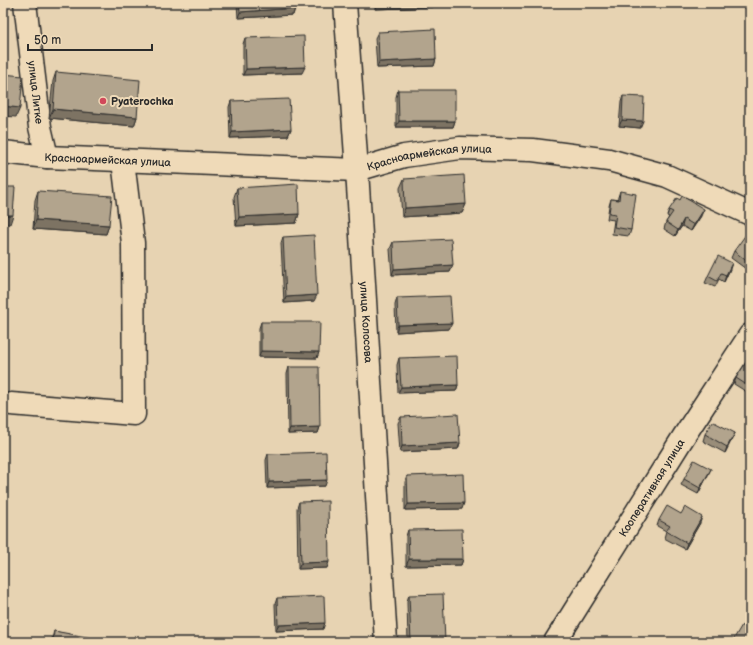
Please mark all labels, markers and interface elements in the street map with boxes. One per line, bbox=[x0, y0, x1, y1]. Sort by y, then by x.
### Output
scale bar bbox=[28, 26, 152, 52]
text: 50 m bbox=[34, 33, 61, 48]
street label: улица Литке bbox=[26, 60, 46, 125]
place label: Pyaterochka bbox=[111, 95, 174, 108]
marker: Pyaterochka bbox=[98, 96, 108, 106]
street label: Красноармейская улица bbox=[365, 141, 492, 173]
street label: Красноармейская улица bbox=[44, 150, 172, 169]
street label: улица Колосова bbox=[357, 281, 375, 364]
street label: Кооперативная улица bbox=[616, 436, 687, 539]

